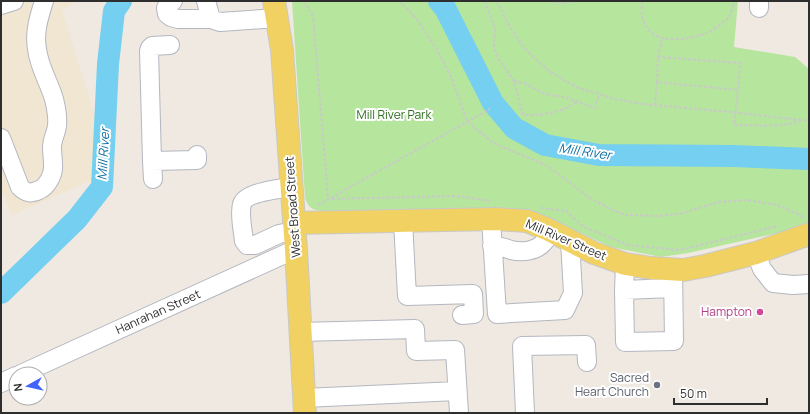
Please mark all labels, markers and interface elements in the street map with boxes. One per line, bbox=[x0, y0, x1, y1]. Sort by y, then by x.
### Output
park label: Mill River Park bbox=[357, 106, 432, 123]
water label: Mill River bbox=[93, 125, 113, 181]
water label: Mill River bbox=[558, 138, 615, 164]
street label: West Broad Street bbox=[280, 156, 305, 258]
street label: Mill River Street bbox=[523, 215, 609, 264]
street label: Hanrahan Street bbox=[113, 285, 203, 338]
place label: Hampton bbox=[701, 303, 752, 320]
marker: Hampton bbox=[755, 307, 765, 317]
north arrow bbox=[8, 366, 48, 406]
place label: Sacred Heart Church bbox=[575, 369, 649, 400]
marker: Sacred Heart Church bbox=[652, 380, 662, 390]
scale bar bbox=[674, 380, 767, 406]
text: N bbox=[10, 382, 26, 392]
text: 50 m bbox=[680, 385, 707, 402]

